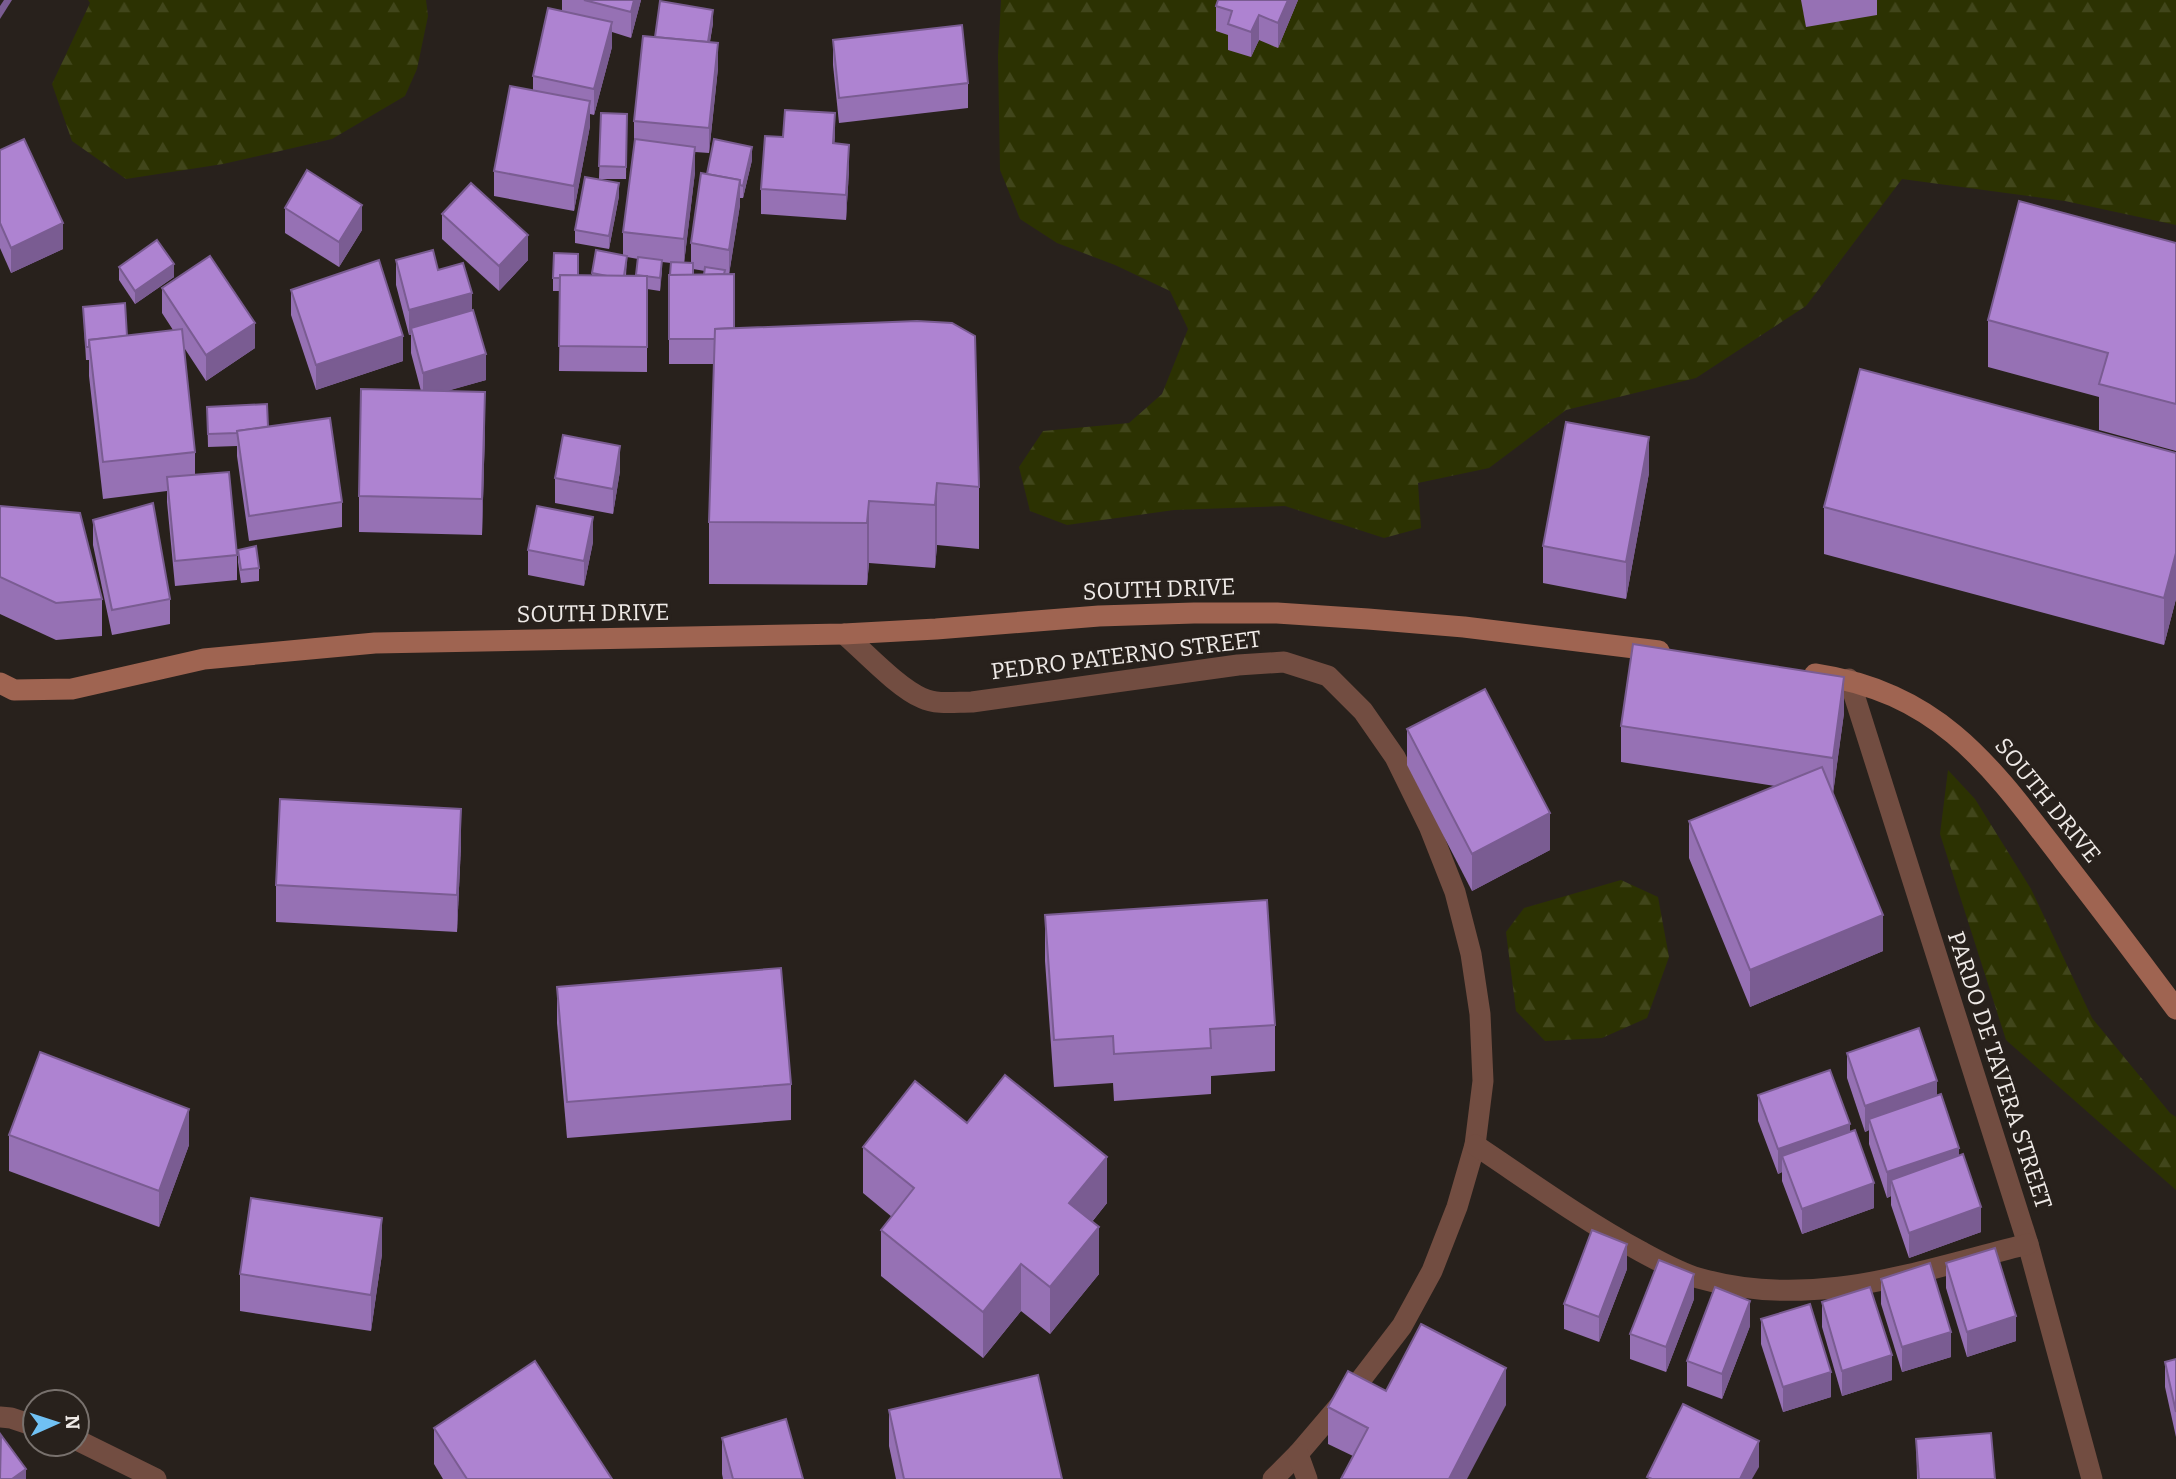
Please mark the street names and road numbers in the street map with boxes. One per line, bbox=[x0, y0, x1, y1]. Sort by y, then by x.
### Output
street label: SOUTH DRIVE bbox=[1082, 572, 1236, 606]
street label: SOUTH DRIVE bbox=[516, 598, 670, 628]
street label: PEDRO PATERNO STREET bbox=[989, 625, 1263, 685]
street label: SOUTH DRIVE bbox=[1989, 732, 2107, 868]
street label: PARDO DE TAVERA STREET bbox=[1942, 928, 2058, 1212]

